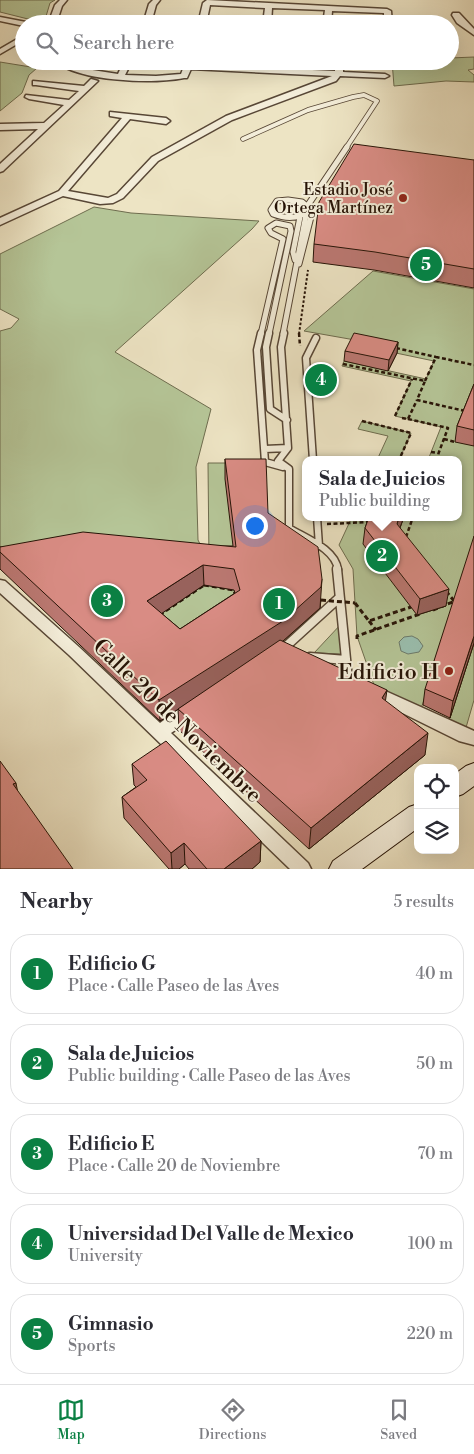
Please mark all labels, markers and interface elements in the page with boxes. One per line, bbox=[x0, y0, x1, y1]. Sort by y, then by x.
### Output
search box bbox=[15, 15, 459, 70]
icon: search bbox=[33, 29, 61, 57]
text: Search here bbox=[73, 31, 174, 55]
place label: Estadio José Ortega Martínez bbox=[274, 180, 393, 218]
marker: Estadio José Ortega Martínez bbox=[397, 192, 409, 204]
pin: 5 bbox=[410, 246, 442, 284]
pin: 4 bbox=[305, 361, 337, 399]
popup bbox=[302, 456, 462, 521]
text: Sala de Juicios bbox=[319, 467, 445, 491]
text: Public building bbox=[319, 491, 430, 511]
your location bbox=[242, 513, 268, 539]
pin: 2 bbox=[366, 537, 398, 575]
pin: 3 bbox=[91, 582, 123, 620]
pin: 1 bbox=[263, 585, 295, 623]
street label: Calle 20 de Noviembre bbox=[87, 633, 267, 809]
place label: Edificio H bbox=[338, 659, 439, 686]
marker: Edificio H bbox=[443, 665, 455, 677]
map controls bbox=[414, 764, 459, 854]
button: locate bbox=[414, 764, 459, 809]
button: layers bbox=[414, 809, 459, 854]
text: Nearby bbox=[20, 889, 93, 915]
text: 5 results bbox=[393, 892, 454, 912]
text: Edificio G bbox=[68, 952, 156, 976]
text: 1 bbox=[33, 964, 41, 984]
text: 40 m bbox=[416, 964, 453, 984]
text: Place · Calle Paseo de las Aves bbox=[68, 976, 279, 996]
text: Sala de Juicios bbox=[68, 1042, 194, 1066]
text: 2 bbox=[32, 1054, 42, 1074]
text: 50 m bbox=[416, 1054, 453, 1074]
text: Public building · Calle Paseo de las Aves bbox=[68, 1066, 351, 1086]
text: Edificio E bbox=[68, 1132, 154, 1156]
text: 3 bbox=[32, 1144, 42, 1164]
text: 70 m bbox=[417, 1144, 453, 1164]
text: Place · Calle 20 de Noviembre bbox=[68, 1156, 280, 1176]
text: Universidad Del Valle de Mexico bbox=[68, 1222, 354, 1246]
text: 4 bbox=[32, 1234, 42, 1254]
text: 100 m bbox=[408, 1234, 453, 1254]
text: University bbox=[68, 1246, 142, 1266]
text: Gimnasio bbox=[68, 1312, 154, 1336]
text: 5 bbox=[32, 1324, 42, 1344]
text: 220 m bbox=[407, 1324, 453, 1344]
text: Sports bbox=[68, 1336, 115, 1356]
tab: Map bbox=[57, 1396, 85, 1444]
tab: Directions bbox=[199, 1396, 266, 1444]
tab: Saved bbox=[380, 1396, 417, 1444]

